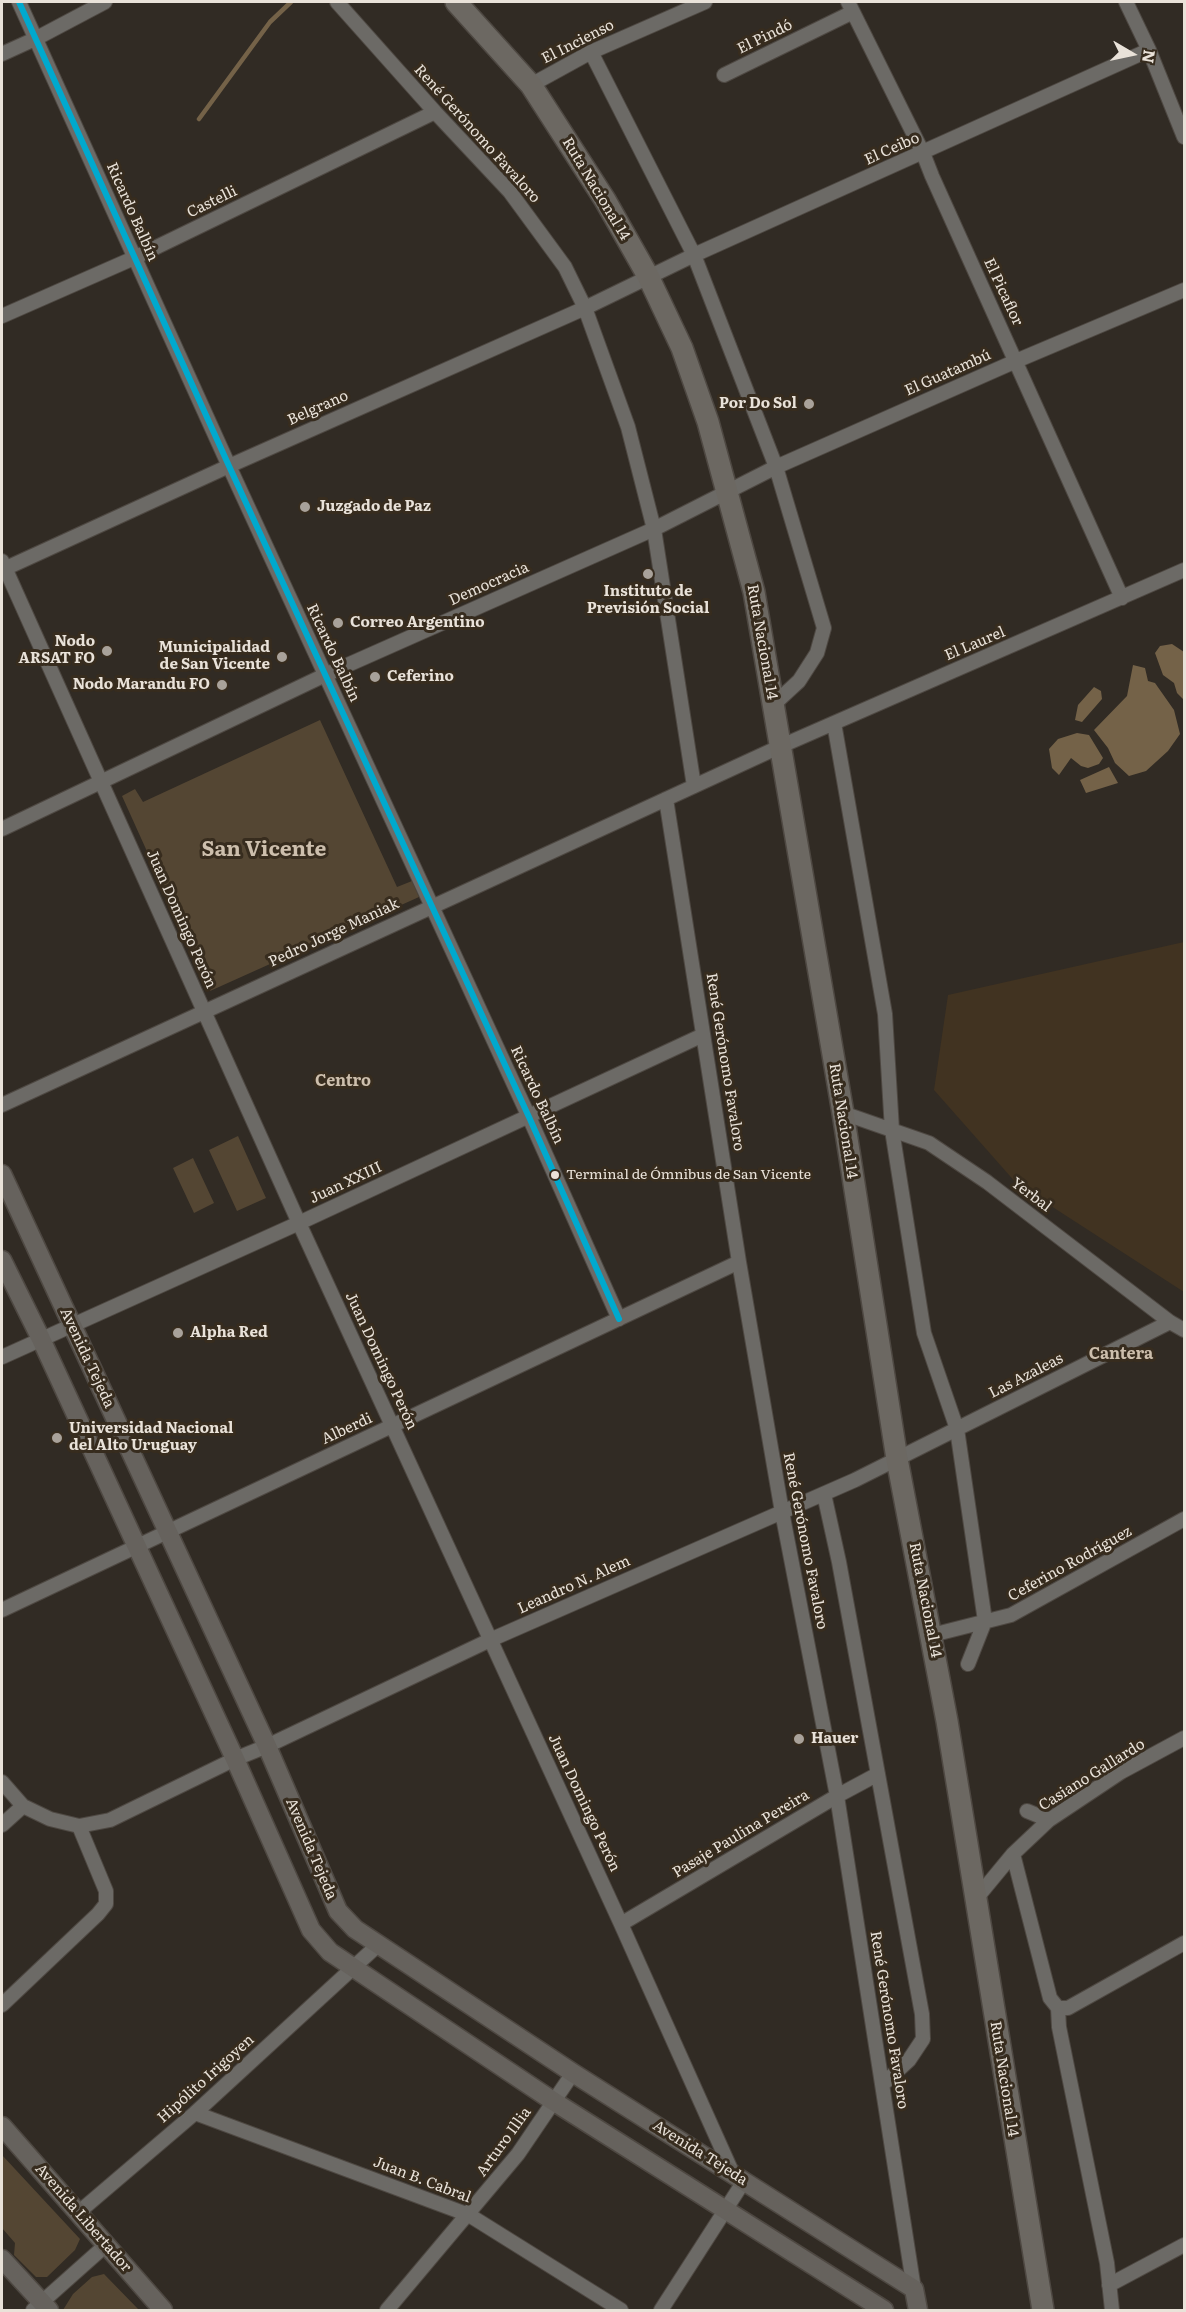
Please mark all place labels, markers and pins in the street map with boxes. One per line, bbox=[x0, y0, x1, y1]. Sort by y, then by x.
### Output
place label: Por Do Sol bbox=[719, 395, 797, 413]
marker: Por Do Sol bbox=[802, 397, 816, 411]
place label: Juzgado de Paz bbox=[317, 498, 431, 516]
marker: Juzgado de Paz bbox=[298, 500, 312, 514]
marker: Instituto de Previsión Social bbox=[641, 567, 655, 581]
place label: Instituto de Previsión Social bbox=[587, 583, 709, 618]
place label: Correo Argentino bbox=[350, 614, 485, 632]
marker: Correo Argentino bbox=[331, 616, 345, 630]
place label: Nodo ARSAT FO bbox=[19, 633, 95, 668]
place label: Municipalidad de San Vicente bbox=[158, 639, 270, 674]
marker: Nodo ARSAT FO bbox=[100, 644, 114, 658]
marker: Municipalidad de San Vicente bbox=[275, 650, 289, 664]
place label: Ceferino bbox=[387, 668, 454, 686]
marker: Ceferino bbox=[368, 670, 382, 684]
place label: Nodo Marandu FO bbox=[73, 676, 210, 694]
marker: Nodo Marandu FO bbox=[215, 678, 229, 692]
place label: Terminal de Ómnibus de San Vicente bbox=[566, 1167, 811, 1183]
marker: Terminal de Ómnibus de San Vicente bbox=[549, 1169, 561, 1181]
place label: Alpha Red bbox=[190, 1324, 268, 1342]
marker: Alpha Red bbox=[171, 1326, 185, 1340]
place label: Universidad Nacional del Alto Uruguay bbox=[69, 1420, 233, 1455]
marker: Universidad Nacional del Alto Uruguay bbox=[50, 1431, 64, 1445]
place label: Hauer bbox=[811, 1730, 858, 1748]
marker: Hauer bbox=[792, 1732, 806, 1746]

